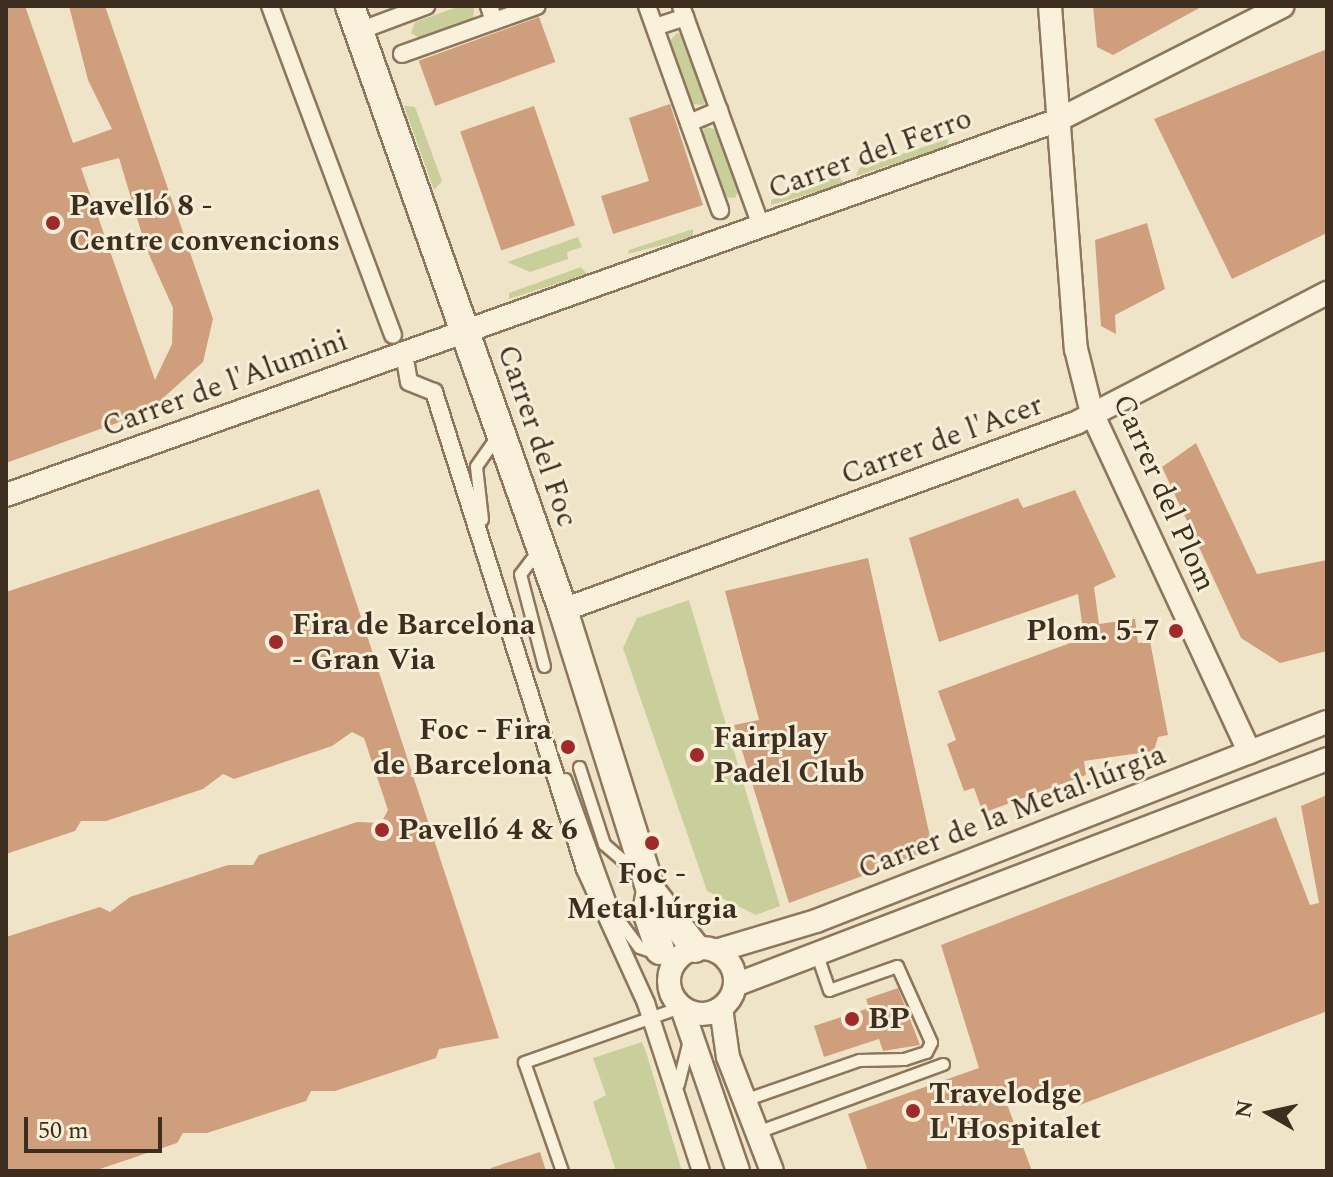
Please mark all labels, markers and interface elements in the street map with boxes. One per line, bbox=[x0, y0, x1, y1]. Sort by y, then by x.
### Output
street label: Carrer del Ferro bbox=[763, 101, 977, 207]
place label: Pavelló 8 - Centre convencions bbox=[69, 188, 340, 258]
marker: Pavelló 8 - Centre convencions bbox=[44, 214, 62, 232]
street label: Carrer de l'Alumini bbox=[97, 323, 353, 445]
street label: Carrer del Foc bbox=[489, 340, 585, 532]
street label: Carrer de l'Acer bbox=[836, 387, 1048, 493]
street label: Carrer del Plom bbox=[1104, 389, 1224, 597]
place label: Fira de Barcelona - Gran Via bbox=[292, 607, 536, 678]
place label: Plom. 5-7 bbox=[1026, 613, 1160, 649]
marker: Plom. 5-7 bbox=[1167, 622, 1185, 640]
marker: Fira de Barcelona - Gran Via bbox=[267, 633, 285, 651]
place label: Foc - Fira de Barcelona bbox=[373, 712, 552, 782]
place label: Fairplay Padel Club bbox=[713, 720, 864, 790]
street label: Carrer de la Metal·lúrgia bbox=[853, 737, 1171, 887]
marker: Foc - Fira de Barcelona bbox=[559, 738, 577, 756]
marker: Fairplay Padel Club bbox=[688, 746, 706, 764]
place label: Pavelló 4 & 6 bbox=[398, 812, 578, 848]
marker: Pavelló 4 & 6 bbox=[373, 821, 391, 839]
marker: Foc - Metal·lúrgia bbox=[643, 834, 661, 852]
place label: Foc - Metal·lúrgia bbox=[567, 856, 737, 926]
place label: BP bbox=[868, 1001, 910, 1037]
marker: BP bbox=[843, 1010, 861, 1028]
north arrow bbox=[1229, 1073, 1309, 1153]
place label: Travelodge L'Hospitalet bbox=[929, 1076, 1101, 1146]
text: N bbox=[1227, 1098, 1263, 1121]
scale bar bbox=[28, 1101, 166, 1151]
marker: Travelodge L'Hospitalet bbox=[904, 1102, 922, 1120]
text: 50 m bbox=[38, 1113, 89, 1149]

